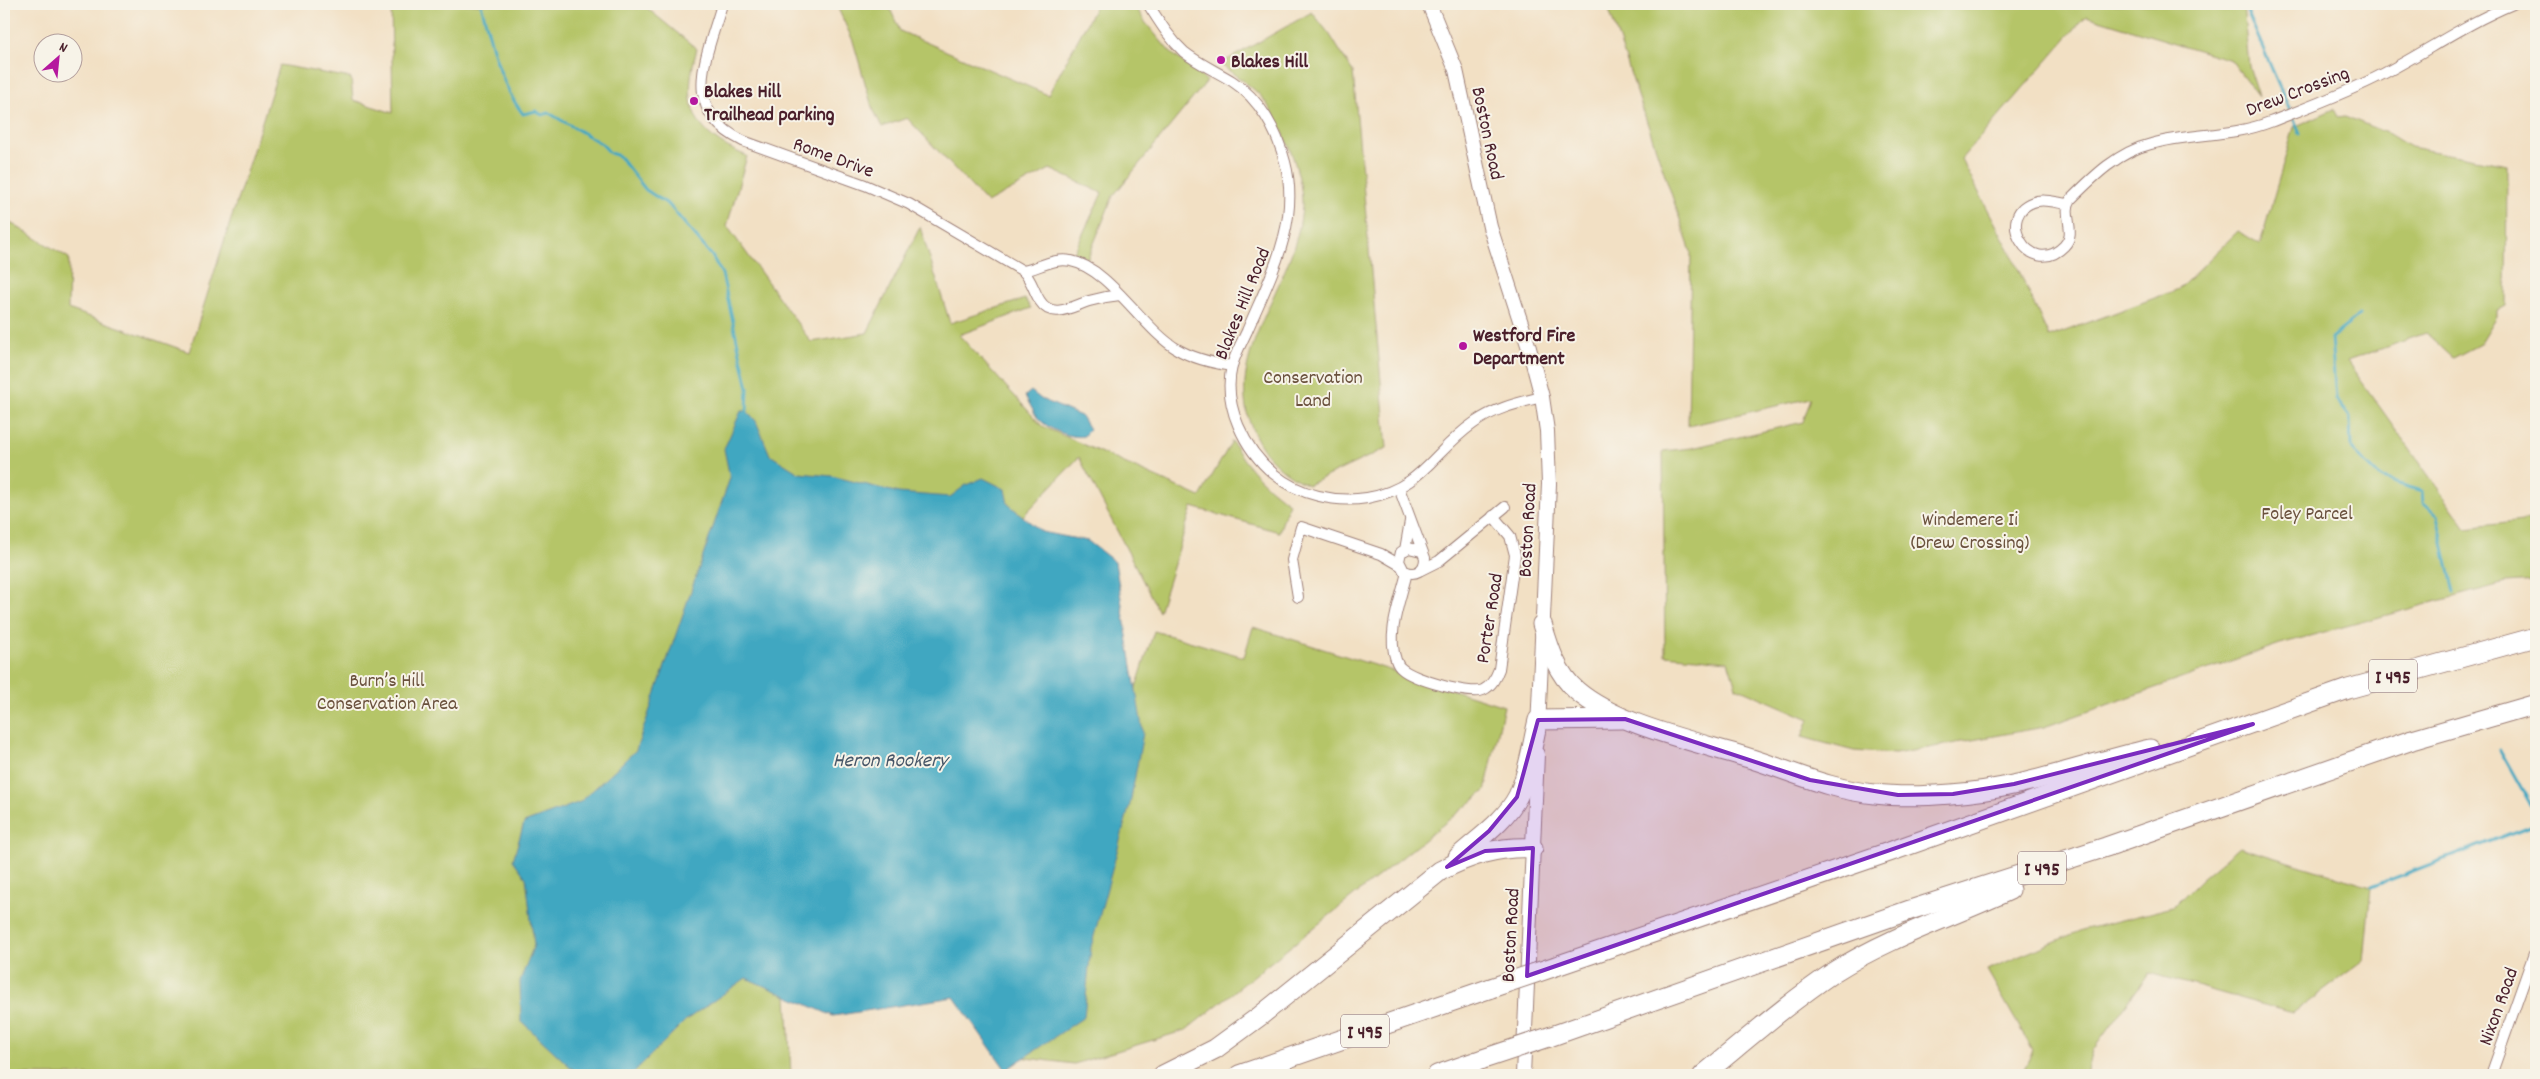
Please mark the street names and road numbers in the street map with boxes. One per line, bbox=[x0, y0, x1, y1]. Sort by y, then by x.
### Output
street label: Drew Crossing bbox=[2242, 60, 2354, 125]
street label: Boston Road bbox=[1463, 85, 1510, 183]
street label: Rome Drive bbox=[789, 131, 878, 186]
street label: Blakes Hill Road bbox=[1209, 244, 1279, 365]
street label: Boston Road bbox=[1513, 482, 1545, 578]
street label: Porter Road bbox=[1470, 571, 1512, 666]
road number: I 495 bbox=[2369, 659, 2417, 692]
road number: I 495 bbox=[2018, 851, 2066, 884]
street label: Boston Road bbox=[1496, 887, 1528, 983]
street label: Nixon Road bbox=[2473, 964, 2527, 1050]
road number: I 495 bbox=[1341, 1014, 1389, 1048]

